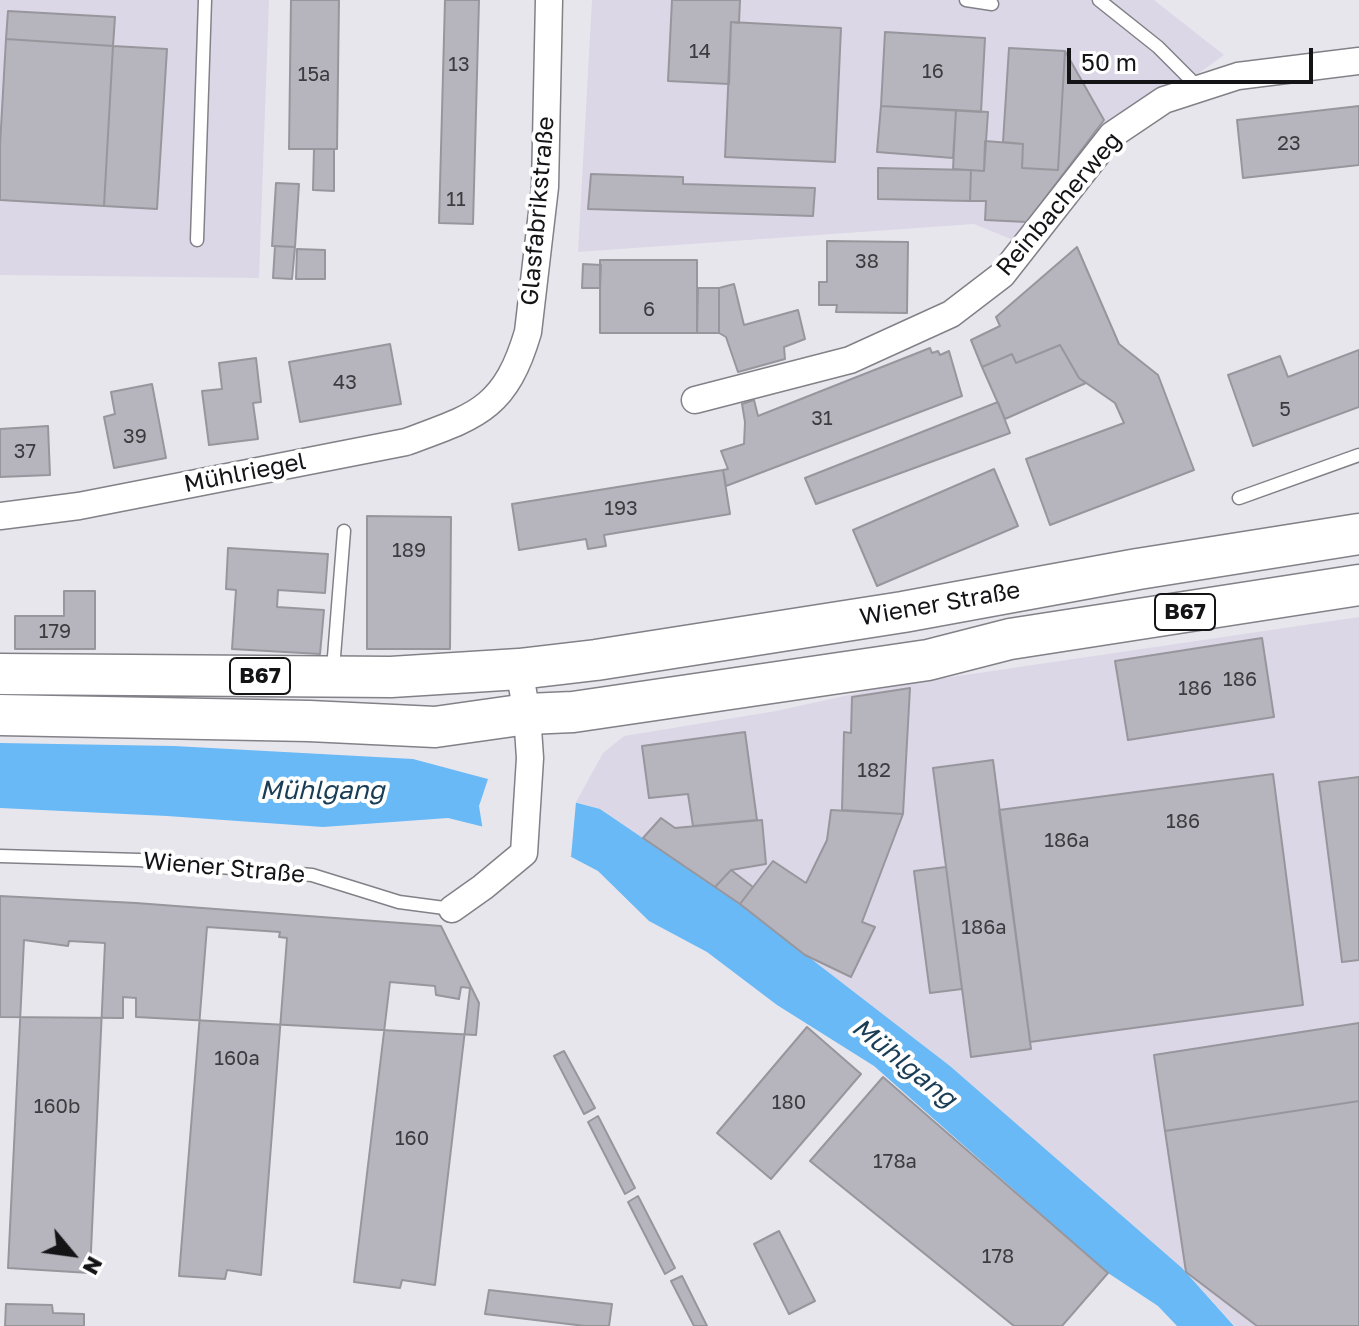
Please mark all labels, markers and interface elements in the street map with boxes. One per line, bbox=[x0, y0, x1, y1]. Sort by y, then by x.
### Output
scale bar bbox=[1071, 32, 1317, 82]
house number: 14 bbox=[689, 40, 711, 64]
text: 50 m bbox=[1081, 47, 1137, 76]
house number: 13 bbox=[448, 53, 470, 77]
house number: 16 bbox=[922, 60, 944, 84]
house number: 15a bbox=[298, 63, 330, 87]
street label: Glasfabrikstraße bbox=[515, 115, 561, 307]
street label: Reinbacherweg bbox=[990, 126, 1128, 282]
house number: 23 bbox=[1277, 132, 1301, 156]
house number: 11 bbox=[446, 188, 466, 212]
house number: 38 bbox=[855, 250, 879, 274]
house number: 6 bbox=[643, 298, 655, 322]
house number: 43 bbox=[333, 371, 357, 395]
house number: 5 bbox=[1279, 398, 1291, 422]
house number: 31 bbox=[811, 407, 833, 431]
house number: 39 bbox=[123, 425, 147, 449]
house number: 37 bbox=[14, 440, 36, 464]
street label: Mühlriegel bbox=[182, 447, 308, 499]
house number: 193 bbox=[604, 497, 638, 521]
house number: 189 bbox=[392, 539, 426, 563]
street label: Wiener Straße bbox=[858, 576, 1022, 632]
road number: B67 bbox=[1155, 594, 1215, 630]
house number: 179 bbox=[39, 620, 71, 644]
road number: B67 bbox=[230, 658, 290, 694]
house number: 186 bbox=[1223, 668, 1257, 692]
house number: 186 bbox=[1178, 677, 1212, 701]
house number: 182 bbox=[857, 759, 891, 783]
water label: Mühlgang bbox=[260, 775, 384, 807]
house number: 186 bbox=[1166, 810, 1200, 834]
house number: 186a bbox=[1044, 829, 1090, 853]
street label: Wiener Straße bbox=[142, 847, 306, 889]
house number: 186a bbox=[961, 916, 1007, 940]
water label: Mühlgang bbox=[846, 1012, 962, 1114]
house number: 160a bbox=[214, 1047, 260, 1071]
house number: 180 bbox=[772, 1091, 806, 1115]
house number: 160b bbox=[34, 1095, 80, 1119]
house number: 160 bbox=[395, 1127, 429, 1151]
house number: 178a bbox=[873, 1150, 917, 1174]
north arrow bbox=[32, 1214, 112, 1294]
house number: 178 bbox=[982, 1245, 1014, 1269]
text: N bbox=[78, 1252, 109, 1280]

